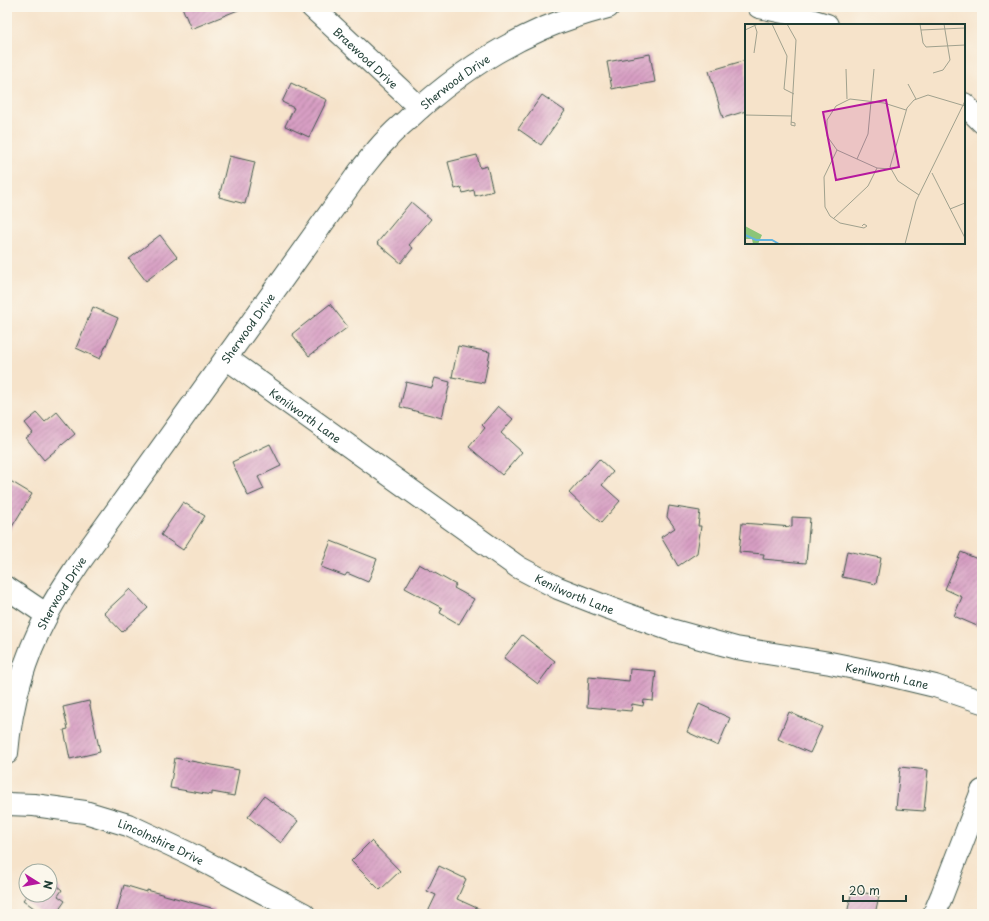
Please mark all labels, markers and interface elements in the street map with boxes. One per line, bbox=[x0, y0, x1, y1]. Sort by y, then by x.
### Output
street label: Braewood Drive bbox=[330, 23, 402, 92]
inset map bbox=[745, 24, 965, 244]
street label: Sherwood Drive bbox=[416, 50, 493, 113]
street label: Sherwood Drive bbox=[216, 289, 279, 367]
street label: Kenilworth Lane bbox=[266, 383, 345, 447]
street label: Sherwood Drive bbox=[33, 552, 90, 632]
street label: Kenilworth Lane bbox=[532, 569, 617, 618]
street label: Kenilworth Lane bbox=[844, 658, 931, 693]
street label: Lincolnshire Drive bbox=[116, 814, 207, 869]
north arrow bbox=[18, 863, 58, 903]
scale bar bbox=[843, 877, 906, 903]
text: N bbox=[39, 879, 57, 891]
text: 20 m bbox=[849, 881, 880, 899]

